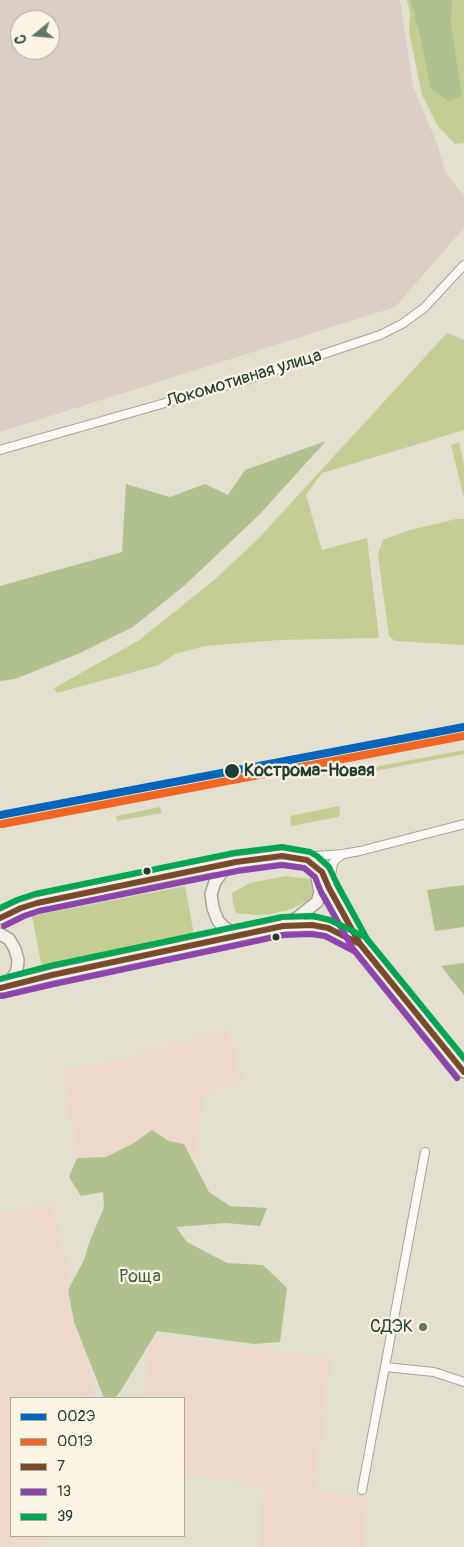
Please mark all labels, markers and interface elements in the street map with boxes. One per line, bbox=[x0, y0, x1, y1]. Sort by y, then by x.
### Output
north arrow bbox=[10, 10, 60, 60]
text: С bbox=[12, 33, 31, 46]
street label: Локомотивная улица bbox=[164, 345, 324, 413]
place label: Кострома-Новая bbox=[244, 760, 375, 782]
marker: Кострома-Новая bbox=[223, 762, 241, 780]
unlabelled marker bbox=[142, 866, 152, 876]
unlabelled marker bbox=[271, 932, 281, 942]
park label: Роща bbox=[119, 1266, 161, 1288]
place label: СДЭК bbox=[370, 1316, 413, 1338]
marker: СДЭК bbox=[417, 1321, 429, 1333]
legend bbox=[10, 1397, 185, 1537]
text: 002Э bbox=[57, 1407, 95, 1426]
text: 001Э bbox=[57, 1432, 92, 1451]
text: 7 bbox=[57, 1457, 65, 1476]
text: 13 bbox=[57, 1482, 71, 1501]
text: 39 bbox=[57, 1507, 73, 1526]

